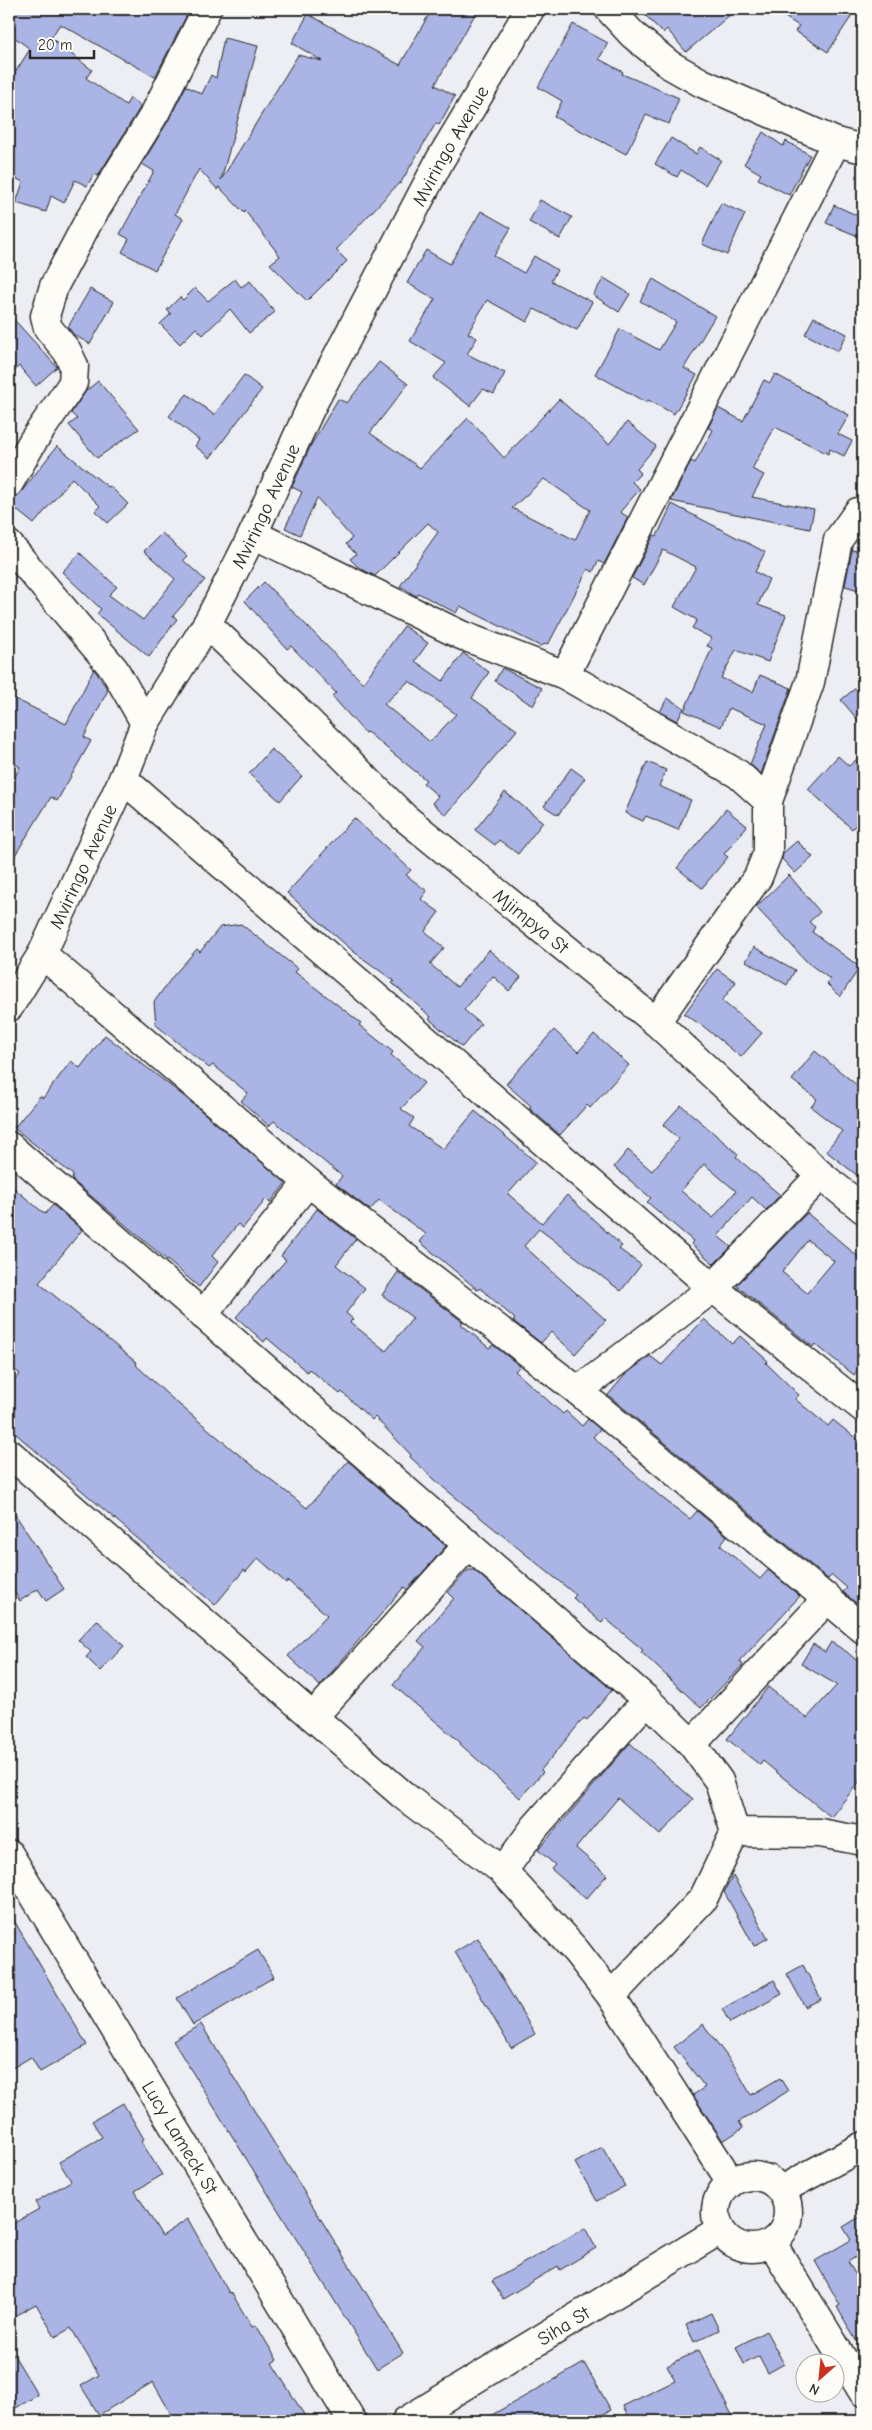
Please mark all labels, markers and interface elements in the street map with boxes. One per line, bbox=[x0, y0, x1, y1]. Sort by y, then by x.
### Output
scale bar bbox=[30, 28, 94, 60]
text: 20 m bbox=[38, 36, 72, 54]
street label: Mviringo Avenue bbox=[408, 82, 494, 210]
street label: Mviringo Avenue bbox=[227, 441, 305, 572]
street label: Mviringo Avenue bbox=[45, 801, 122, 933]
street label: Mjimpya St bbox=[489, 884, 573, 959]
street label: Lucy Lameck St bbox=[137, 2077, 222, 2199]
street label: Siha St bbox=[534, 2302, 594, 2350]
north arrow bbox=[794, 2352, 844, 2402]
text: N bbox=[806, 2379, 822, 2399]

